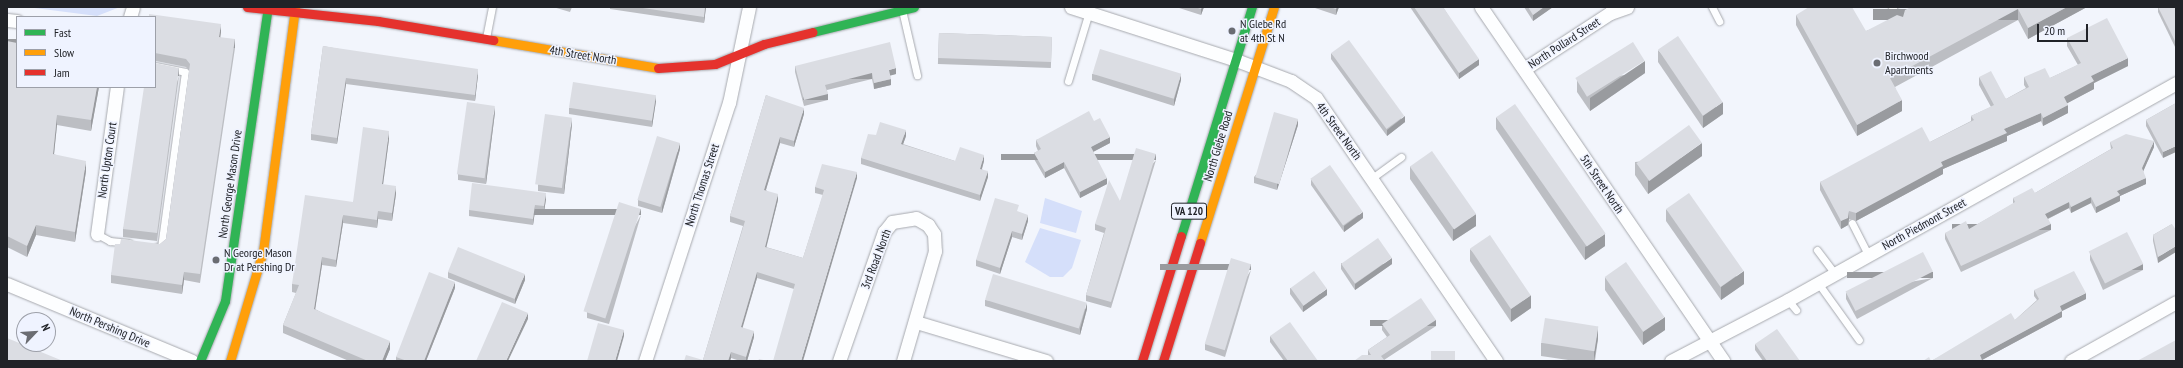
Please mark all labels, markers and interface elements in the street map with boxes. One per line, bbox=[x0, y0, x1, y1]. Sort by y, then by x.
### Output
street label: North Pollard Street bbox=[1525, 14, 1603, 72]
legend bbox=[16, 16, 156, 88]
scale bar bbox=[2039, 16, 2090, 42]
place label: N Glebe Rd at 4th St N bbox=[1240, 17, 1286, 45]
text: 20 m bbox=[2044, 23, 2065, 38]
text: Fast bbox=[54, 25, 71, 40]
marker: N Glebe Rd at 4th St N bbox=[1227, 26, 1237, 36]
street label: 4th Street North bbox=[548, 43, 618, 67]
text: Slow bbox=[54, 45, 74, 60]
place label: Birchwood Apartments bbox=[1885, 49, 1933, 77]
marker: Birchwood Apartments bbox=[1872, 58, 1882, 68]
text: Jam bbox=[54, 65, 70, 80]
street label: 4th Street North bbox=[1313, 99, 1365, 163]
street label: North Glebe Road bbox=[1200, 109, 1236, 183]
street label: North Upton Court bbox=[95, 121, 119, 199]
street label: North George Mason Drive bbox=[215, 129, 245, 239]
street label: North Thomas Street bbox=[682, 142, 722, 228]
street label: 5th Street North bbox=[1577, 152, 1627, 216]
street label: North Piedmont Street bbox=[1880, 195, 1968, 253]
road number: VA 120 bbox=[1170, 202, 1208, 220]
street label: 3rd Road North bbox=[858, 227, 894, 291]
place label: N George Mason Dr at Pershing Dr bbox=[224, 246, 295, 274]
marker: N George Mason Dr at Pershing Dr bbox=[211, 255, 221, 265]
street label: North Pershing Drive bbox=[67, 303, 153, 351]
north arrow bbox=[16, 312, 56, 352]
text: N bbox=[38, 322, 54, 333]

